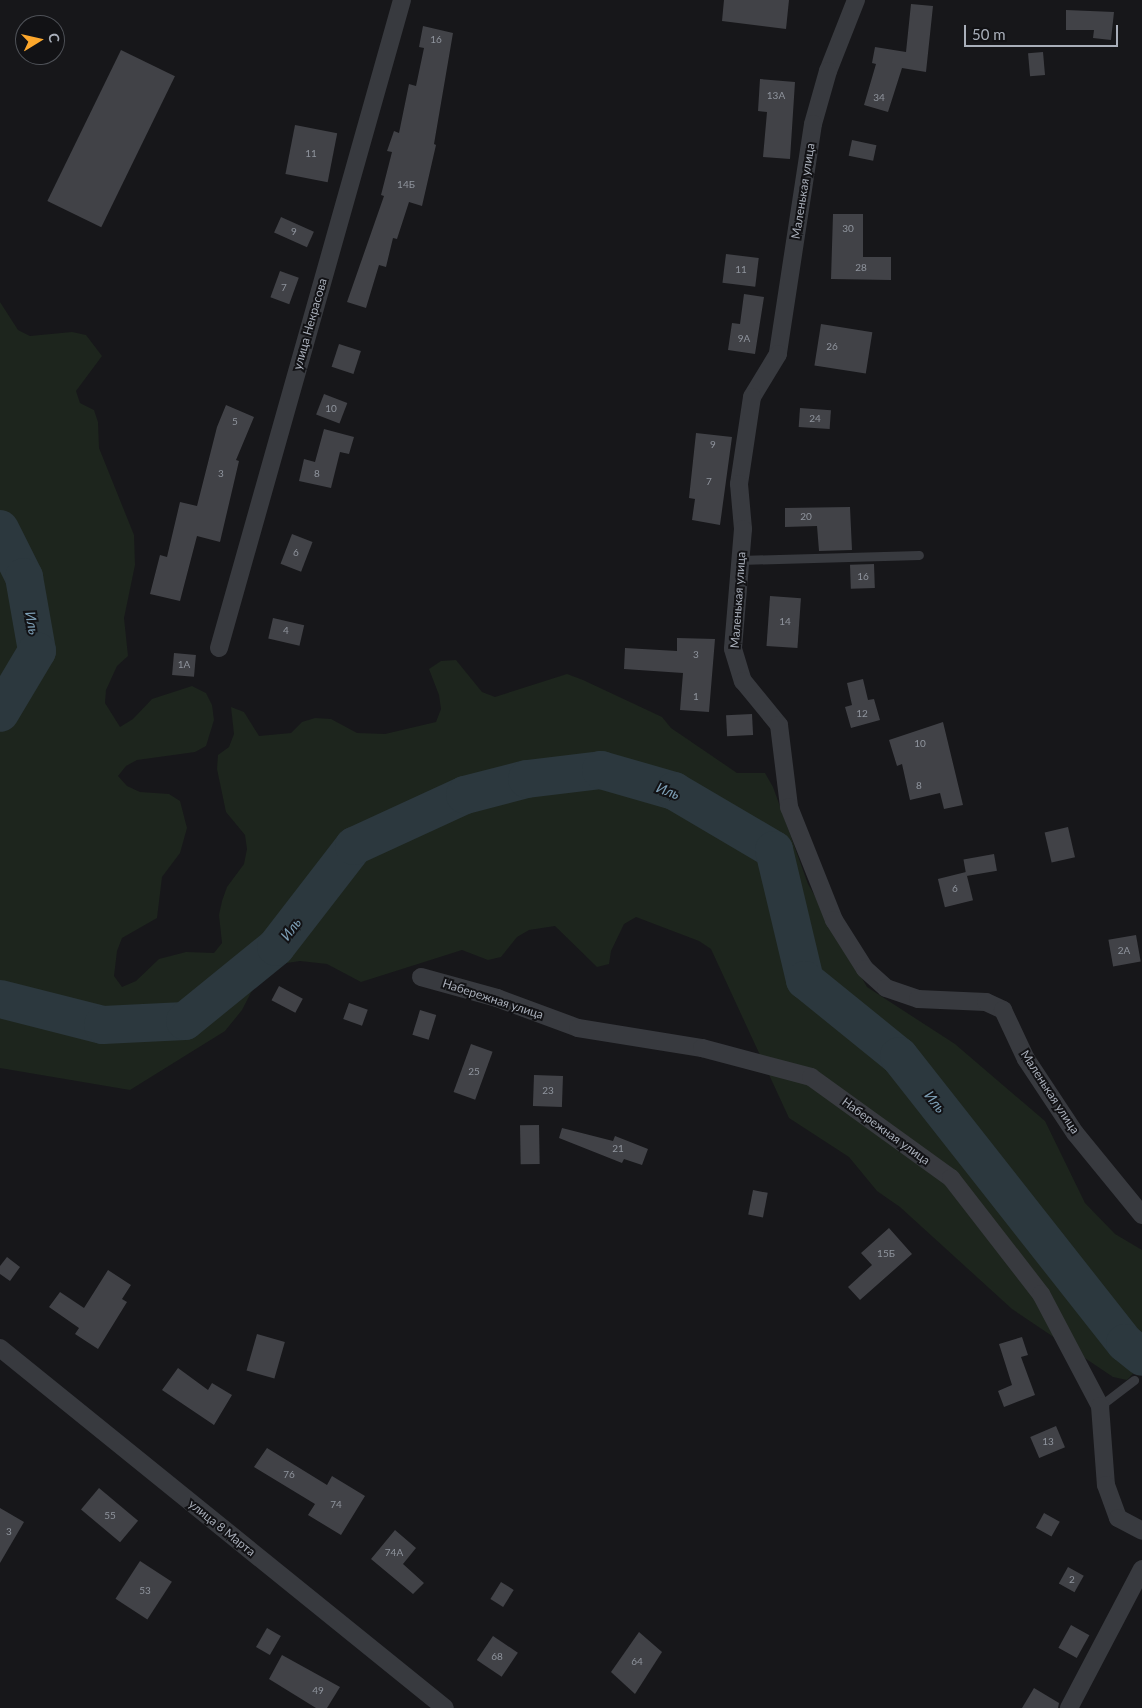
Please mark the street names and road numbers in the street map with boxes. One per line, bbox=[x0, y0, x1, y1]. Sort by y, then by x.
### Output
street label: Маленькая улица bbox=[788, 142, 818, 240]
street label: улица Некрасова bbox=[290, 277, 330, 371]
street label: Маленькая улица bbox=[727, 551, 749, 649]
street label: Набережная улица bbox=[441, 976, 545, 1022]
street label: Маленькая улица bbox=[1018, 1048, 1082, 1136]
street label: Набережная улица bbox=[839, 1094, 933, 1168]
street label: улица 8 Марта bbox=[186, 1497, 258, 1559]

